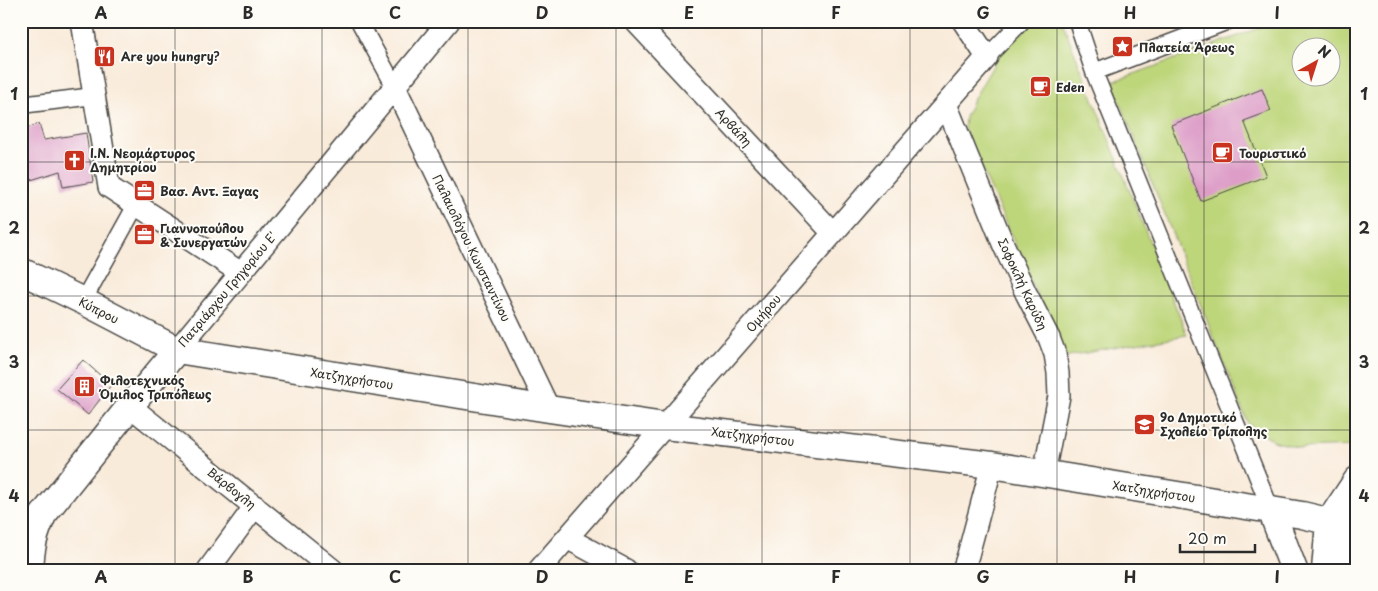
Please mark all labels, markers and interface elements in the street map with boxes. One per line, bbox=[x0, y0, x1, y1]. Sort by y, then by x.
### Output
text: A bbox=[95, 0, 108, 24]
text: B bbox=[243, 0, 254, 24]
text: C bbox=[389, 0, 401, 24]
text: D bbox=[536, 0, 548, 24]
text: E bbox=[684, 0, 694, 24]
text: F bbox=[831, 0, 841, 24]
text: G bbox=[976, 0, 990, 24]
text: H bbox=[1124, 0, 1136, 24]
text: I bbox=[1274, 0, 1280, 24]
place icon: Πλατεία Άρεως bbox=[1111, 35, 1135, 59]
place label: Πλατεία Άρεως bbox=[1139, 38, 1235, 56]
north arrow bbox=[1290, 38, 1340, 88]
text: N bbox=[1314, 40, 1335, 63]
restaurant icon: Are you hungry? bbox=[93, 44, 117, 68]
place label: Are you hungry? bbox=[121, 47, 220, 65]
cafe icon: Eden bbox=[1028, 75, 1052, 99]
place label: Eden bbox=[1056, 78, 1085, 96]
text: 1 bbox=[10, 81, 18, 105]
text: 1 bbox=[1360, 81, 1368, 105]
street label: Αρβάλη bbox=[712, 104, 757, 150]
cafe icon: Τουριστικό bbox=[1211, 141, 1235, 165]
place label: Ι.Ν. Νεομάρτυρος Δημητρίου bbox=[90, 144, 196, 176]
place label: Τουριστικό bbox=[1239, 144, 1306, 162]
church icon: Ι.Ν. Νεομάρτυρος Δημητρίου bbox=[62, 148, 86, 172]
street label: Παλαιολόγου Κωνσταντίνου bbox=[429, 171, 516, 325]
office icon: Βασ. Αντ. Ξαγας bbox=[132, 179, 156, 203]
place label: Βασ. Αντ. Ξαγας bbox=[160, 182, 259, 200]
text: 2 bbox=[8, 215, 20, 239]
text: 2 bbox=[1358, 215, 1370, 239]
place label: Γιαννοπούλου & Συνεργατών bbox=[160, 219, 247, 251]
office icon: Γιαννοπούλου & Συνεργατών bbox=[132, 223, 156, 247]
street label: Πατριάρχου Γρηγορίου Ε' bbox=[173, 227, 281, 351]
street label: Σοφοκλή Καρύδη bbox=[994, 235, 1052, 333]
street label: Ομήρου bbox=[741, 290, 785, 336]
street label: Κύπρου bbox=[76, 292, 122, 328]
text: 3 bbox=[9, 349, 19, 373]
text: 3 bbox=[1359, 349, 1369, 373]
street label: Χατζηχρήστου bbox=[309, 363, 395, 393]
place label: Φιλοτεχνικός Όμιλος Τριπόλεως bbox=[98, 371, 212, 403]
building icon: Φιλοτεχνικός Όμιλος Τριπόλεως bbox=[72, 375, 96, 399]
place label: 9ο Δημοτικό Σχολείο Τρίπολης bbox=[1160, 408, 1268, 440]
school or university icon: 9ο Δημοτικό Σχολείο Τρίπολης bbox=[1132, 412, 1156, 436]
street label: Χατζηχρήστου bbox=[710, 422, 796, 450]
street label: Βάρβογλη bbox=[204, 463, 260, 513]
street label: Χατζηχρήστου bbox=[1111, 476, 1197, 506]
text: 4 bbox=[9, 483, 20, 507]
text: 4 bbox=[1359, 483, 1370, 507]
scale bar bbox=[1180, 521, 1256, 553]
text: 20 m bbox=[1188, 526, 1227, 549]
text: A bbox=[95, 564, 108, 588]
text: B bbox=[243, 564, 254, 588]
text: C bbox=[389, 564, 401, 588]
text: D bbox=[536, 564, 548, 588]
text: E bbox=[684, 564, 694, 588]
text: F bbox=[831, 564, 841, 588]
text: G bbox=[976, 564, 990, 588]
text: H bbox=[1124, 564, 1136, 588]
text: I bbox=[1274, 564, 1280, 588]

